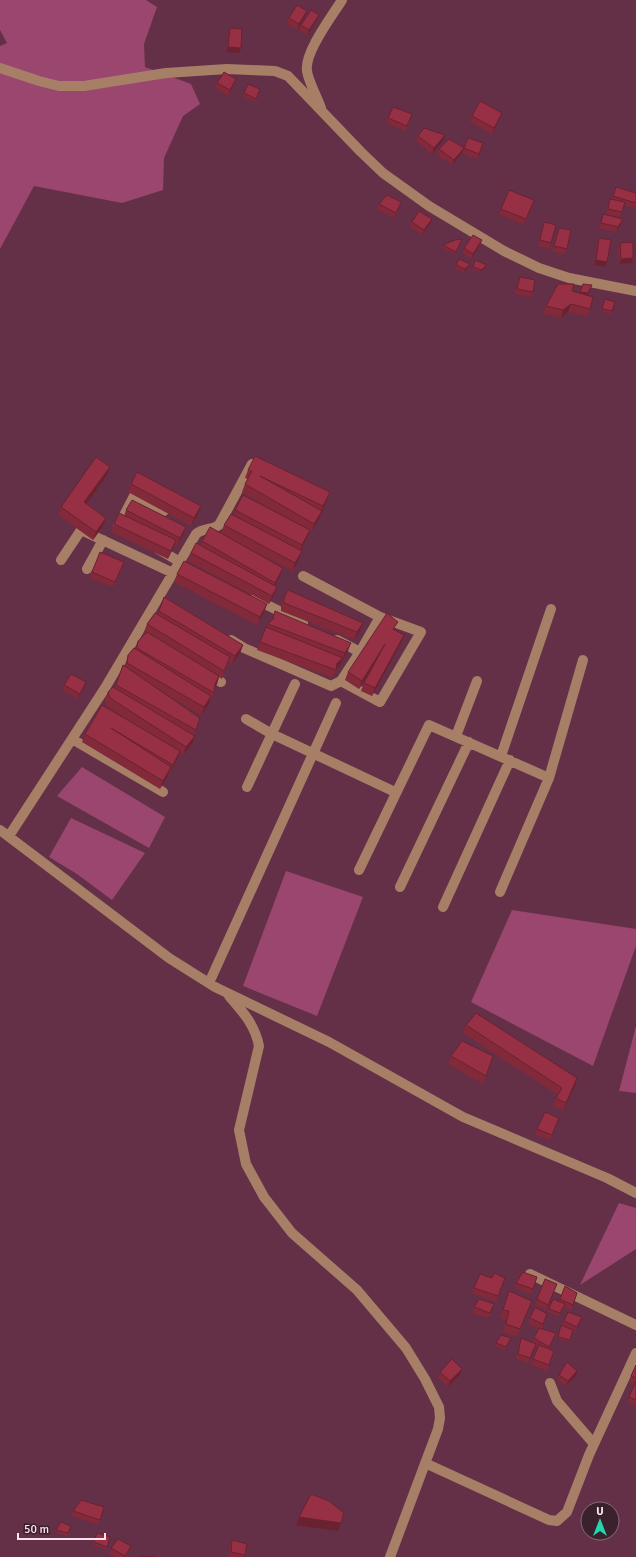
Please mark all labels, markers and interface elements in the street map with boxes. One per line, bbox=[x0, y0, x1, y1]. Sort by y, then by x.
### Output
north arrow bbox=[580, 1501, 620, 1541]
text: U bbox=[596, 1505, 604, 1518]
scale bar bbox=[18, 1515, 105, 1541]
text: 50 m bbox=[24, 1522, 49, 1537]

